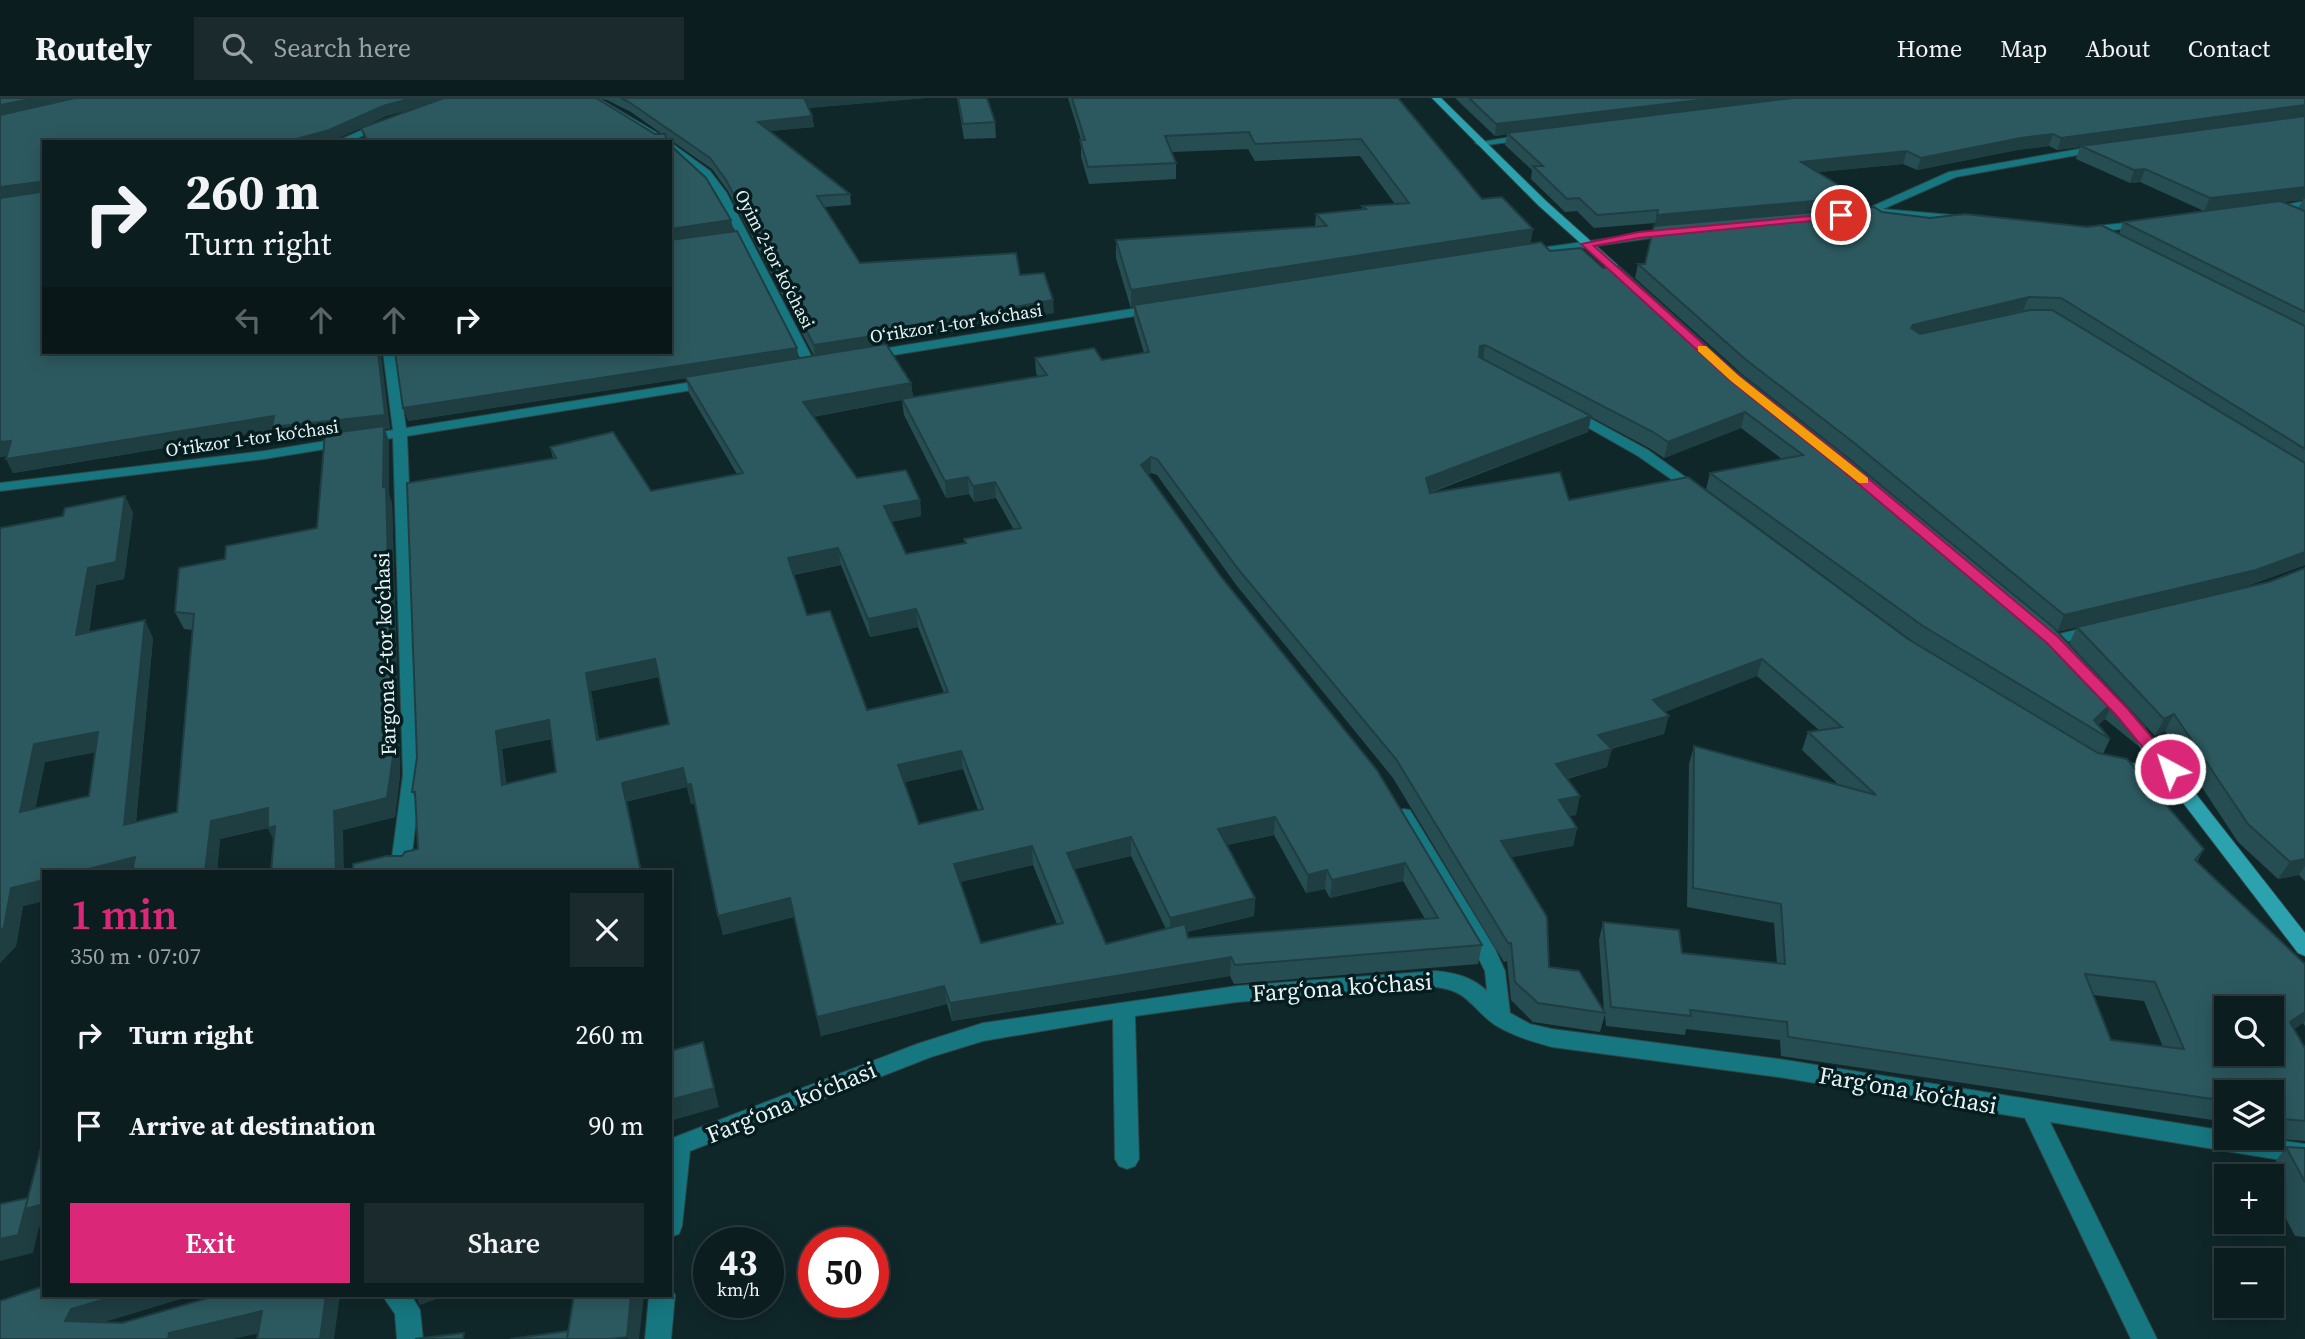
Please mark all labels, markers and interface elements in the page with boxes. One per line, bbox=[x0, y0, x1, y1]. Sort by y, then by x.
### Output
search box bbox=[194, 17, 684, 80]
text: Routely bbox=[35, 26, 152, 71]
icon: search bbox=[218, 29, 256, 67]
text: Search here bbox=[274, 30, 411, 66]
text: Home bbox=[1897, 32, 1962, 65]
text: Map bbox=[2000, 32, 2047, 65]
text: About bbox=[2085, 32, 2150, 65]
text: Contact bbox=[2188, 32, 2270, 65]
text: 260 m bbox=[185, 158, 320, 225]
icon: right bbox=[70, 168, 161, 259]
street label: Oyim 2-tor koʻchasi bbox=[729, 185, 821, 333]
pin bbox=[1811, 185, 1871, 245]
icon: arrive bbox=[1822, 196, 1860, 234]
text: Turn right bbox=[185, 222, 331, 266]
street label: Oʻrikzor 1-tor koʻchasi bbox=[868, 297, 1044, 349]
icon: left bbox=[229, 301, 267, 339]
icon: ahead bbox=[302, 301, 340, 339]
icon: ahead bbox=[375, 301, 413, 339]
icon: right bbox=[448, 301, 486, 339]
street label: Oʻrikzor 1-tor koʻchasi bbox=[164, 413, 340, 463]
street label: Fargona 2-tor koʻchasi bbox=[367, 552, 403, 756]
position arrow bbox=[2133, 732, 2207, 806]
text: 1 min bbox=[70, 885, 178, 943]
button: close bbox=[570, 893, 644, 967]
text: 350 m · 07:07 bbox=[70, 940, 201, 972]
street label: Fargʻona koʻchasi bbox=[1251, 964, 1433, 1010]
map controls bbox=[2214, 996, 2284, 1318]
button: search bbox=[2214, 996, 2284, 1066]
icon: right bbox=[70, 1016, 108, 1054]
text: Turn right bbox=[129, 1017, 253, 1053]
text: 260 m bbox=[576, 1017, 644, 1053]
street label: Fargʻona koʻchasi bbox=[701, 1053, 881, 1151]
street label: Fargʻona koʻchasi bbox=[1816, 1058, 2000, 1122]
button: layers bbox=[2214, 1080, 2284, 1150]
icon: arrive bbox=[70, 1107, 108, 1145]
text: Arrive at destination bbox=[129, 1108, 376, 1144]
text: 90 m bbox=[589, 1108, 644, 1144]
button: + bbox=[2214, 1164, 2284, 1234]
button: Exit bbox=[70, 1203, 350, 1283]
button: Share bbox=[364, 1203, 644, 1283]
speed limit sign: 50 bbox=[798, 1227, 889, 1318]
text: 43 bbox=[720, 1239, 757, 1287]
button: − bbox=[2214, 1248, 2284, 1318]
text: km/h bbox=[717, 1277, 760, 1302]

